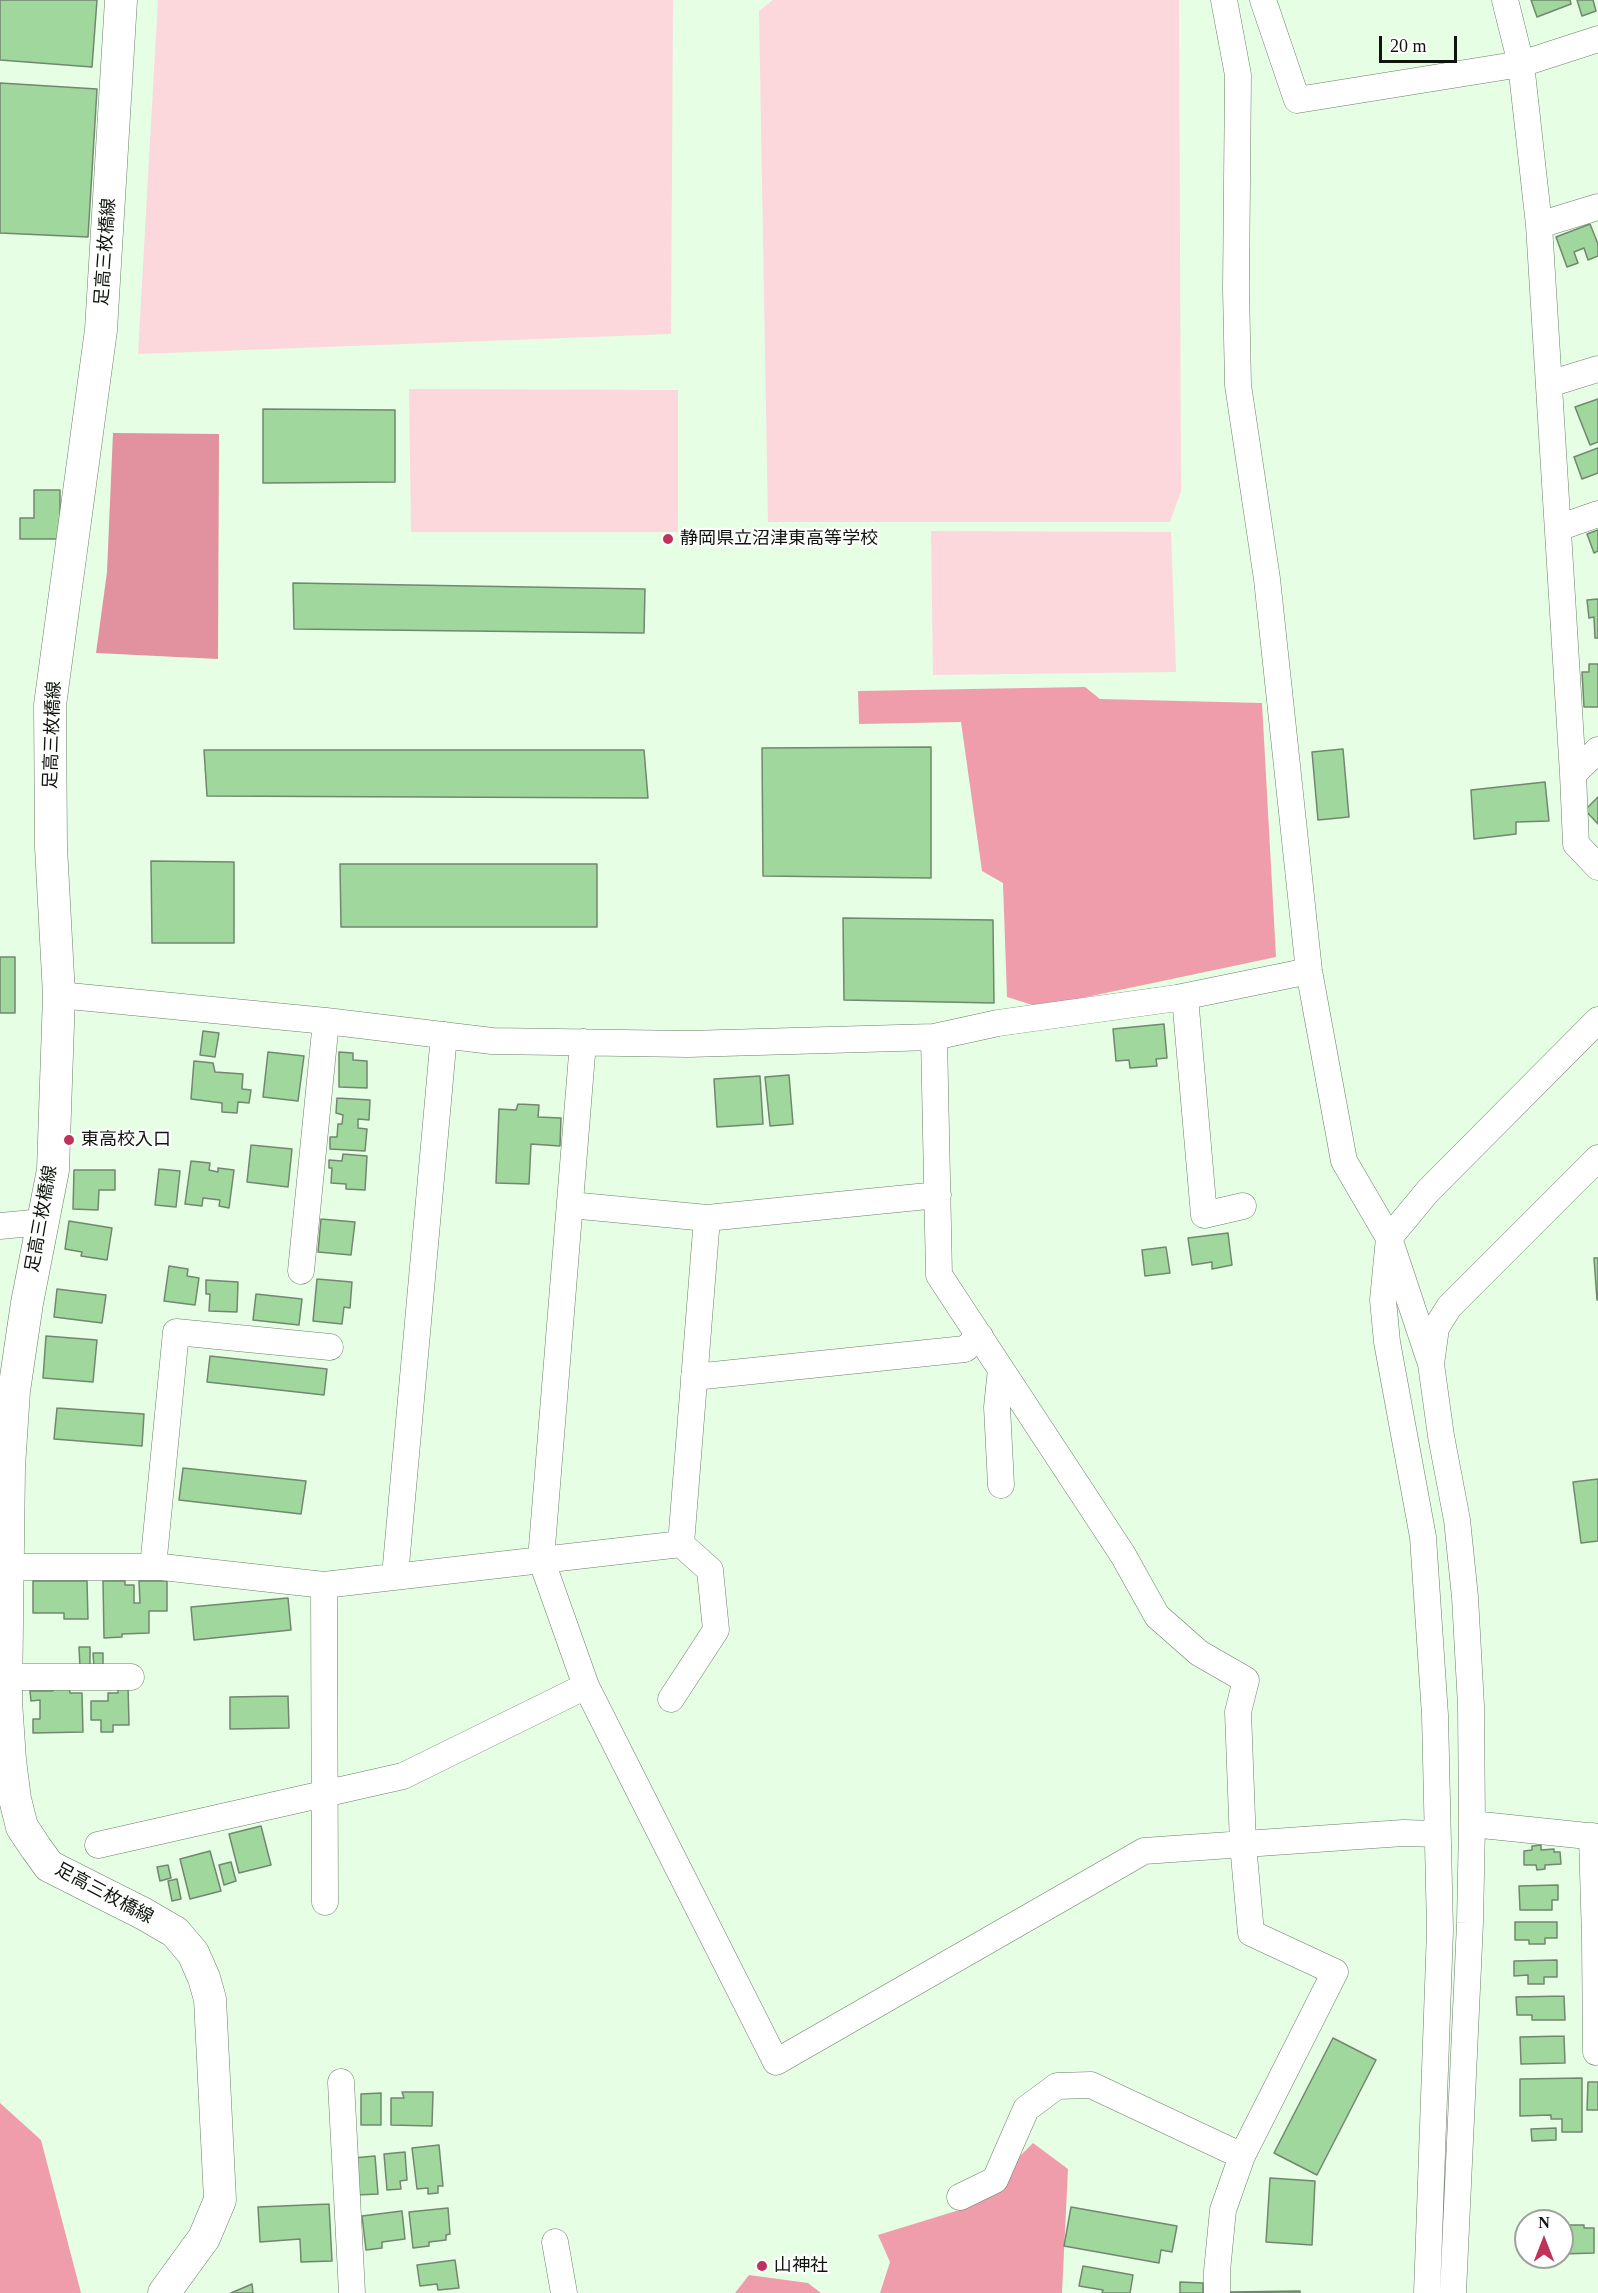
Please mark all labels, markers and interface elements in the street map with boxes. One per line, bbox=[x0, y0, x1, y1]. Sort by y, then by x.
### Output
scale bar bbox=[1382, 24, 1460, 62]
text: 20 m bbox=[1390, 36, 1427, 56]
street label: 足高三枚橋線 bbox=[91, 197, 121, 307]
place label: 静岡県立沼津東高等学校 bbox=[680, 528, 878, 550]
marker: 静岡県立沼津東高等学校 bbox=[661, 532, 675, 546]
street label: 足高三枚橋線 bbox=[40, 681, 66, 789]
place label: 東高校入口 bbox=[81, 1129, 171, 1151]
marker: 東高校入口 bbox=[62, 1133, 76, 1147]
street label: 足高三枚橋線 bbox=[22, 1164, 62, 1274]
street label: 足高三枚橋線 bbox=[51, 1859, 157, 1929]
north arrow bbox=[1514, 2209, 1574, 2269]
text: N bbox=[1538, 2214, 1550, 2231]
place label: 山神社 bbox=[774, 2255, 828, 2277]
marker: 山神社 bbox=[755, 2259, 769, 2273]

